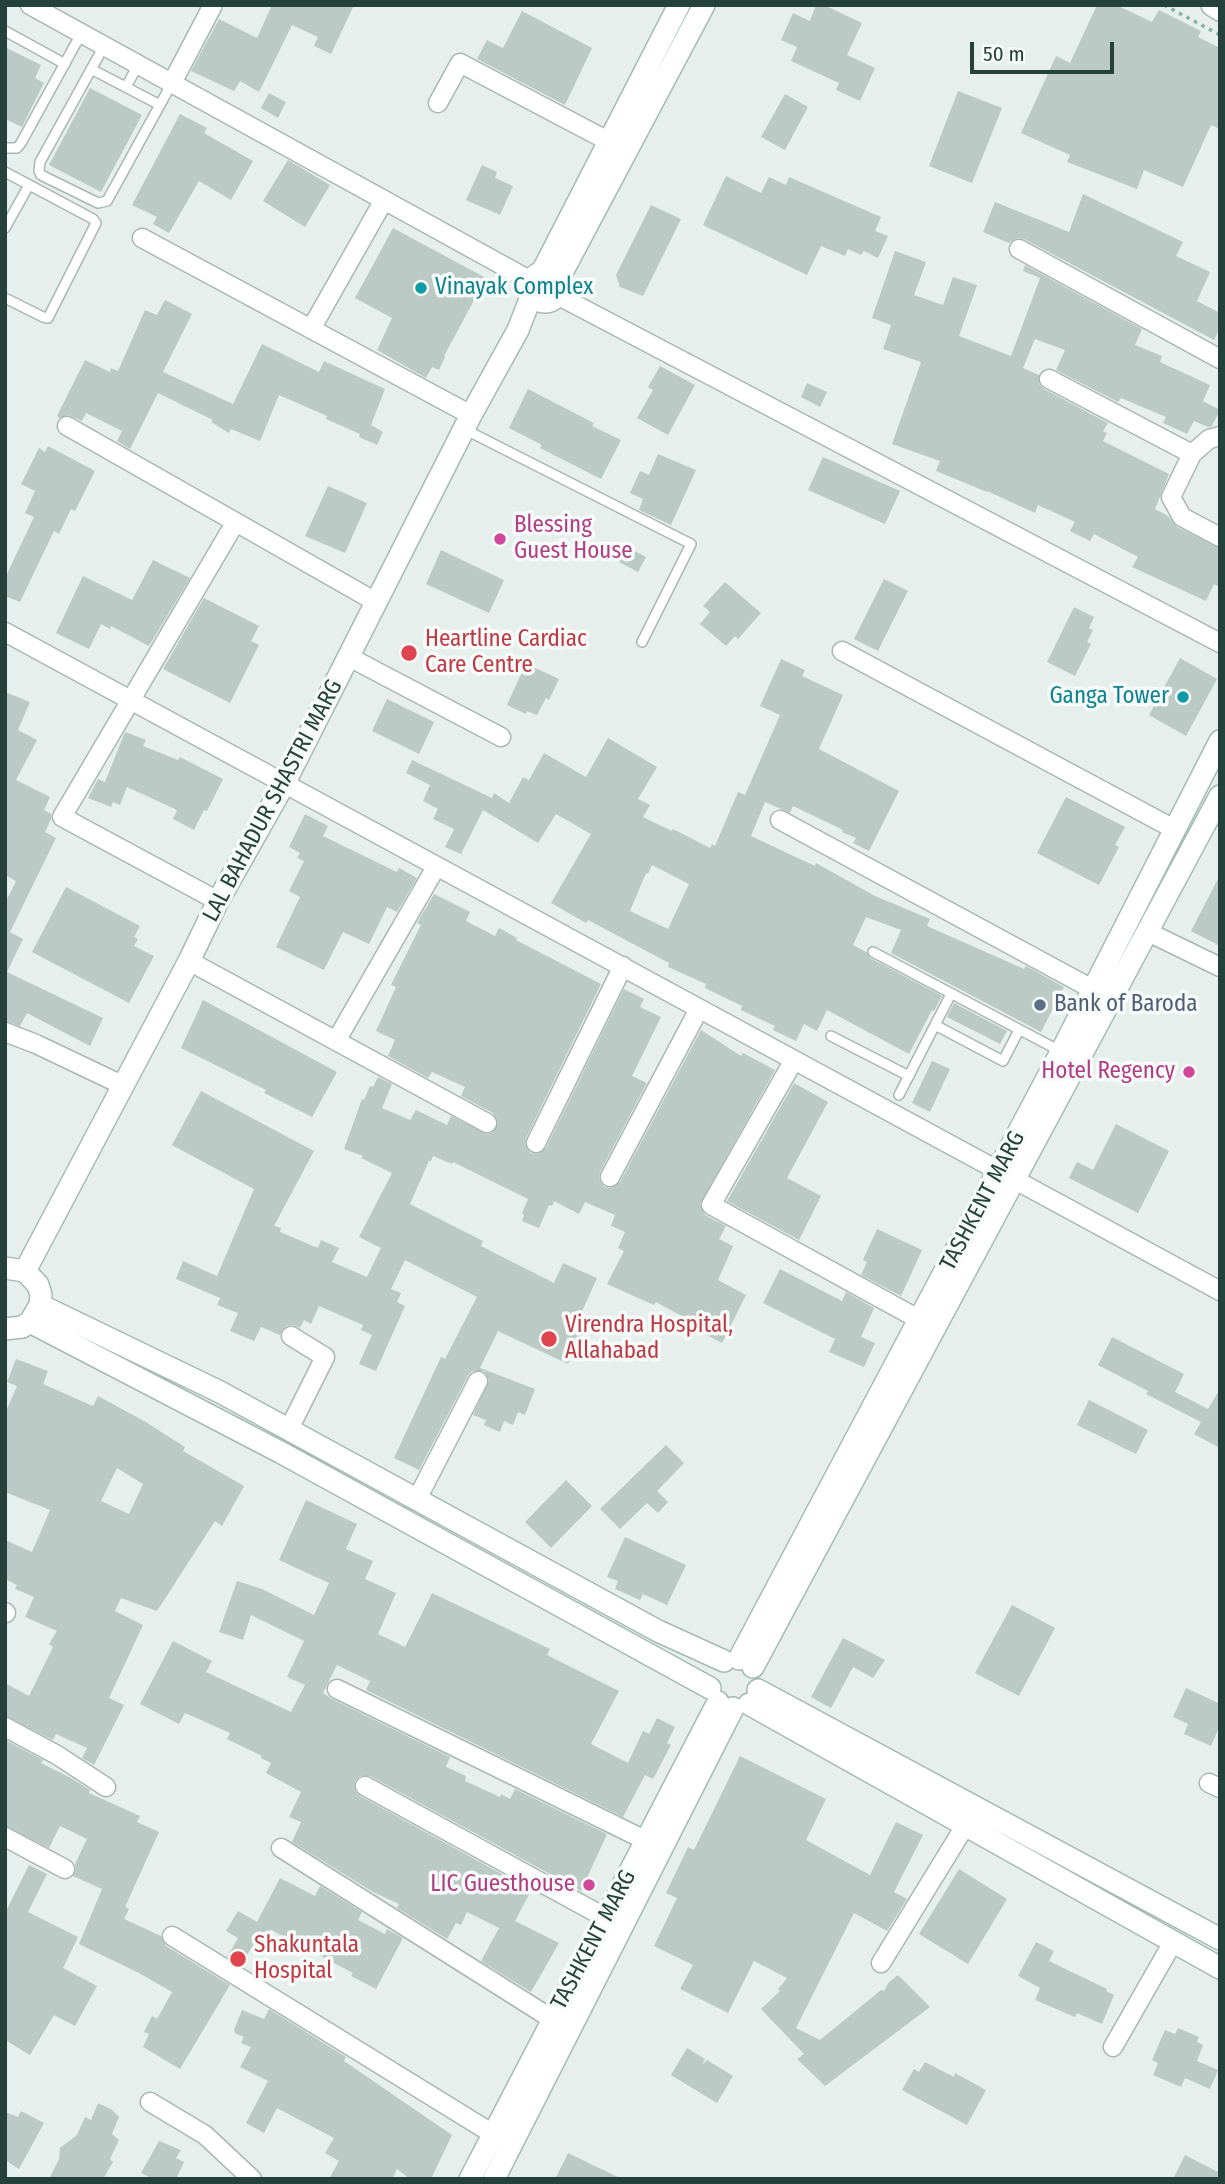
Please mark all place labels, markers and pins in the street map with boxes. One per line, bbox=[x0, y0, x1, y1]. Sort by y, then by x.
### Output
place label: Vinayak Complex bbox=[435, 274, 593, 302]
marker: Vinayak Complex bbox=[413, 280, 429, 296]
place label: Blessing Guest House bbox=[514, 512, 633, 566]
marker: Blessing Guest House bbox=[492, 531, 508, 547]
place label: Heartline Cardiac Care Centre bbox=[425, 626, 587, 680]
marker: Heartline Cardiac Care Centre bbox=[399, 643, 419, 663]
place label: Ganga Tower bbox=[1049, 683, 1169, 711]
marker: Ganga Tower bbox=[1175, 689, 1191, 705]
place label: Bank of Baroda bbox=[1054, 991, 1198, 1019]
marker: Bank of Baroda bbox=[1032, 997, 1048, 1013]
place label: Hotel Regency bbox=[1041, 1058, 1175, 1086]
marker: Hotel Regency bbox=[1181, 1064, 1197, 1080]
place label: Virendra Hospital, Allahabad bbox=[565, 1312, 733, 1366]
marker: Virendra Hospital, Allahabad bbox=[539, 1329, 559, 1349]
place label: LIC Guesthouse bbox=[430, 1871, 575, 1899]
marker: LIC Guesthouse bbox=[581, 1877, 597, 1893]
place label: Shakuntala Hospital bbox=[254, 1932, 359, 1986]
marker: Shakuntala Hospital bbox=[228, 1949, 248, 1969]

